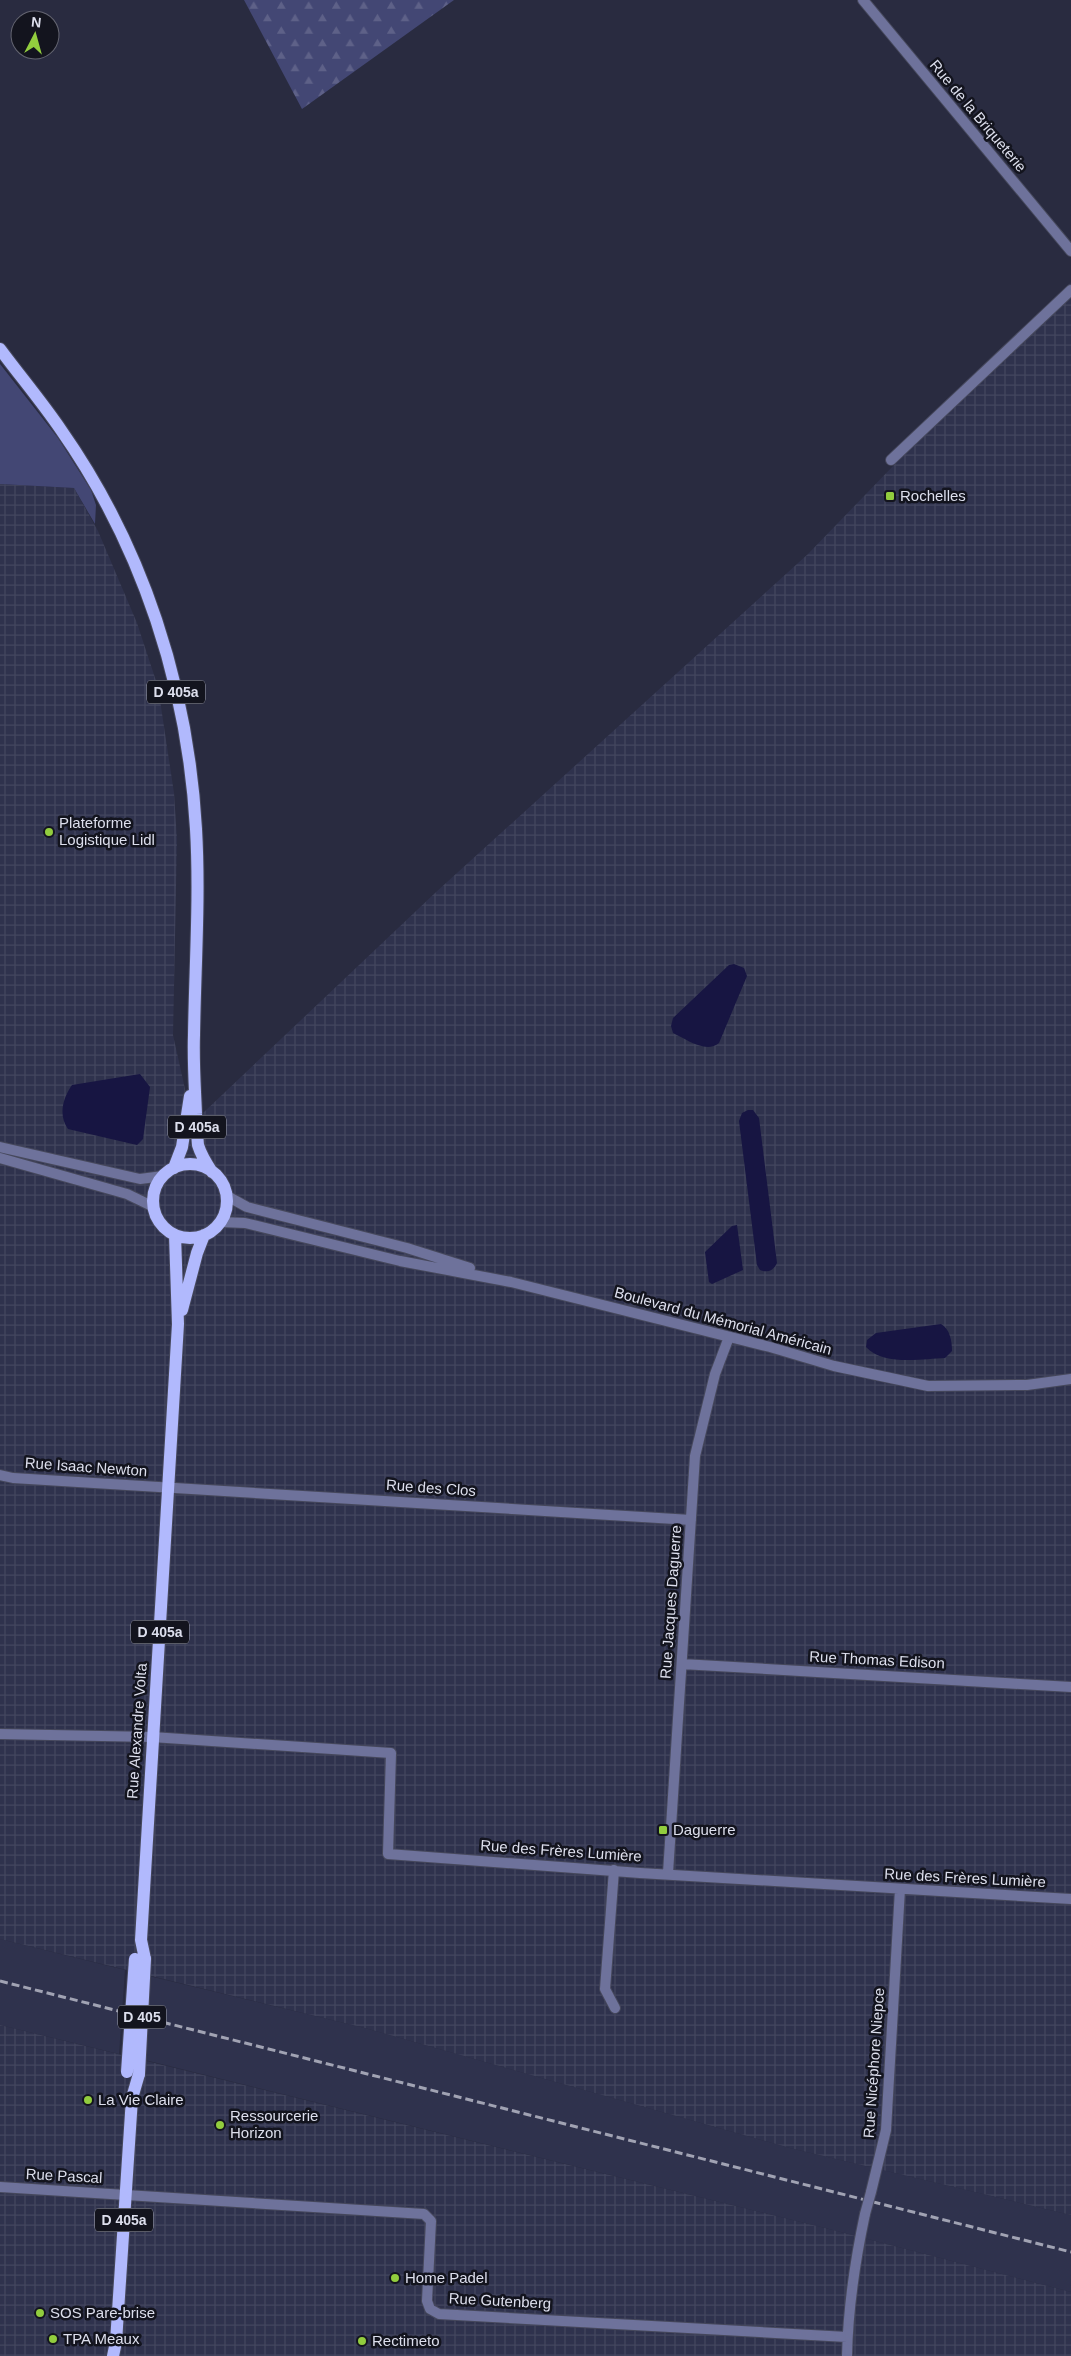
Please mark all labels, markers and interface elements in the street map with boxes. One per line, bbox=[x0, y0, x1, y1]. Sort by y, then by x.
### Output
north arrow bbox=[10, 10, 60, 60]
text: N bbox=[30, 14, 42, 31]
street label: Rue de la Briqueterie bbox=[927, 56, 1030, 175]
place label: Rochelles bbox=[900, 487, 966, 504]
marker: Rochelles bbox=[884, 490, 896, 502]
road number: D 405a bbox=[147, 680, 205, 704]
place label: Plateforme Logistique Lidl bbox=[59, 814, 155, 848]
marker: Plateforme Logistique Lidl bbox=[43, 826, 55, 838]
road number: D 405a bbox=[168, 1116, 226, 1138]
street label: Boulevard du Mémorial Américain bbox=[613, 1283, 834, 1358]
street label: Rue Isaac Newton bbox=[24, 1454, 148, 1479]
street label: Rue des Clos bbox=[386, 1476, 477, 1499]
street label: Rue Jacques Daguerre bbox=[657, 1524, 684, 1680]
road number: D 405a bbox=[131, 1620, 189, 1644]
street label: Rue Thomas Edison bbox=[809, 1647, 945, 1672]
street label: Rue Alexandre Volta bbox=[123, 1662, 150, 1799]
place label: Daguerre bbox=[673, 1821, 736, 1838]
marker: Daguerre bbox=[657, 1824, 669, 1836]
street label: Rue des Frères Lumière bbox=[480, 1836, 642, 1865]
street label: Rue des Frères Lumière bbox=[884, 1865, 1046, 1890]
street label: Rue Nicéphore Niepce bbox=[860, 1987, 887, 2139]
road number: D 405 bbox=[118, 2005, 166, 2028]
place label: La Vie Claire bbox=[98, 2091, 184, 2108]
marker: La Vie Claire bbox=[82, 2094, 94, 2106]
place label: Ressourcerie Horizon bbox=[230, 2107, 318, 2141]
marker: Ressourcerie Horizon bbox=[214, 2119, 226, 2131]
street label: Rue Pascal bbox=[25, 2165, 103, 2186]
road number: D 405a bbox=[95, 2208, 153, 2232]
place label: Home Padel bbox=[405, 2269, 488, 2286]
marker: Home Padel bbox=[389, 2272, 401, 2284]
street label: Rue Gutenberg bbox=[448, 2289, 552, 2312]
place label: SOS Pare-brise bbox=[50, 2304, 155, 2321]
marker: SOS Pare-brise bbox=[34, 2307, 46, 2319]
place label: TPA Meaux bbox=[63, 2330, 140, 2347]
place label: Rectimeto bbox=[372, 2332, 440, 2349]
marker: TPA Meaux bbox=[47, 2333, 59, 2345]
marker: Rectimeto bbox=[356, 2335, 368, 2347]

